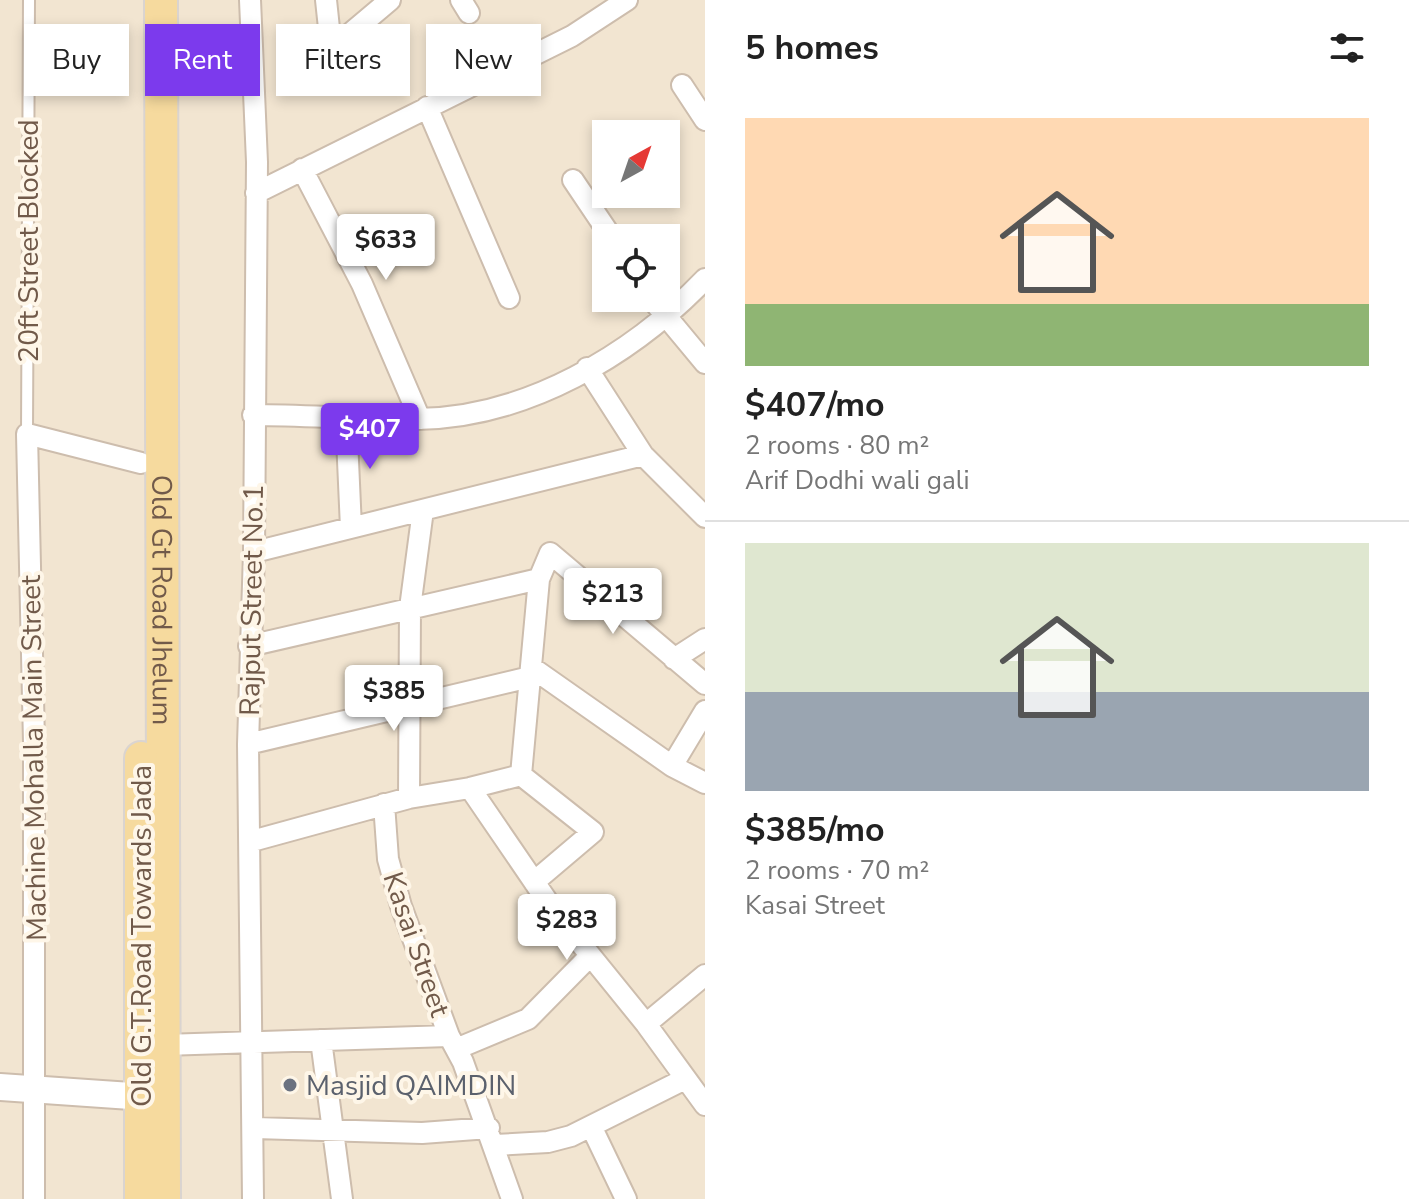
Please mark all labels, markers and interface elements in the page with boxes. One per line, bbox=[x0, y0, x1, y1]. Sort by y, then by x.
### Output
chip: Buy bbox=[24, 24, 129, 96]
chip: Rent bbox=[145, 24, 260, 96]
chip: Filters bbox=[276, 24, 410, 96]
chip: New bbox=[426, 24, 541, 96]
text: 5 homes bbox=[745, 25, 879, 71]
icon: filters bbox=[1325, 26, 1369, 70]
street label: 20ft Street Blocked bbox=[10, 119, 48, 363]
north arrow bbox=[592, 120, 680, 208]
map controls bbox=[592, 120, 680, 312]
icon: home bbox=[985, 170, 1129, 314]
pin: $633 bbox=[339, 214, 433, 282]
text: $633 bbox=[355, 222, 417, 257]
button: locate bbox=[592, 224, 680, 312]
text: $407/mo bbox=[745, 382, 885, 428]
pin: $407 bbox=[323, 403, 417, 471]
text: $407 bbox=[339, 411, 401, 446]
text: 2 rooms · 80 m² bbox=[745, 428, 929, 463]
text: Arif Dodhi wali gali bbox=[745, 463, 970, 498]
street label: Old Gt Road Jhelum bbox=[142, 475, 181, 725]
street label: Rajput Street No.1 bbox=[231, 484, 273, 716]
pin: $213 bbox=[566, 568, 660, 636]
street label: Machine Mohalla Main Street bbox=[12, 575, 56, 941]
text: $213 bbox=[582, 576, 644, 611]
icon: home bbox=[985, 595, 1129, 739]
pin: $385 bbox=[347, 665, 441, 733]
text: $385 bbox=[363, 673, 425, 708]
street label: Old G.T.Road Towards Jada bbox=[123, 765, 161, 1107]
text: $385/mo bbox=[745, 807, 885, 853]
text: 2 rooms · 70 m² bbox=[745, 853, 929, 888]
street label: Kasai Street bbox=[374, 867, 459, 1022]
text: Kasai Street bbox=[745, 888, 885, 923]
pin: $283 bbox=[520, 894, 614, 962]
text: $283 bbox=[536, 902, 598, 937]
place label: Masjid QAIMDIN bbox=[306, 1067, 516, 1105]
marker: Masjid QAIMDIN bbox=[281, 1076, 299, 1094]

